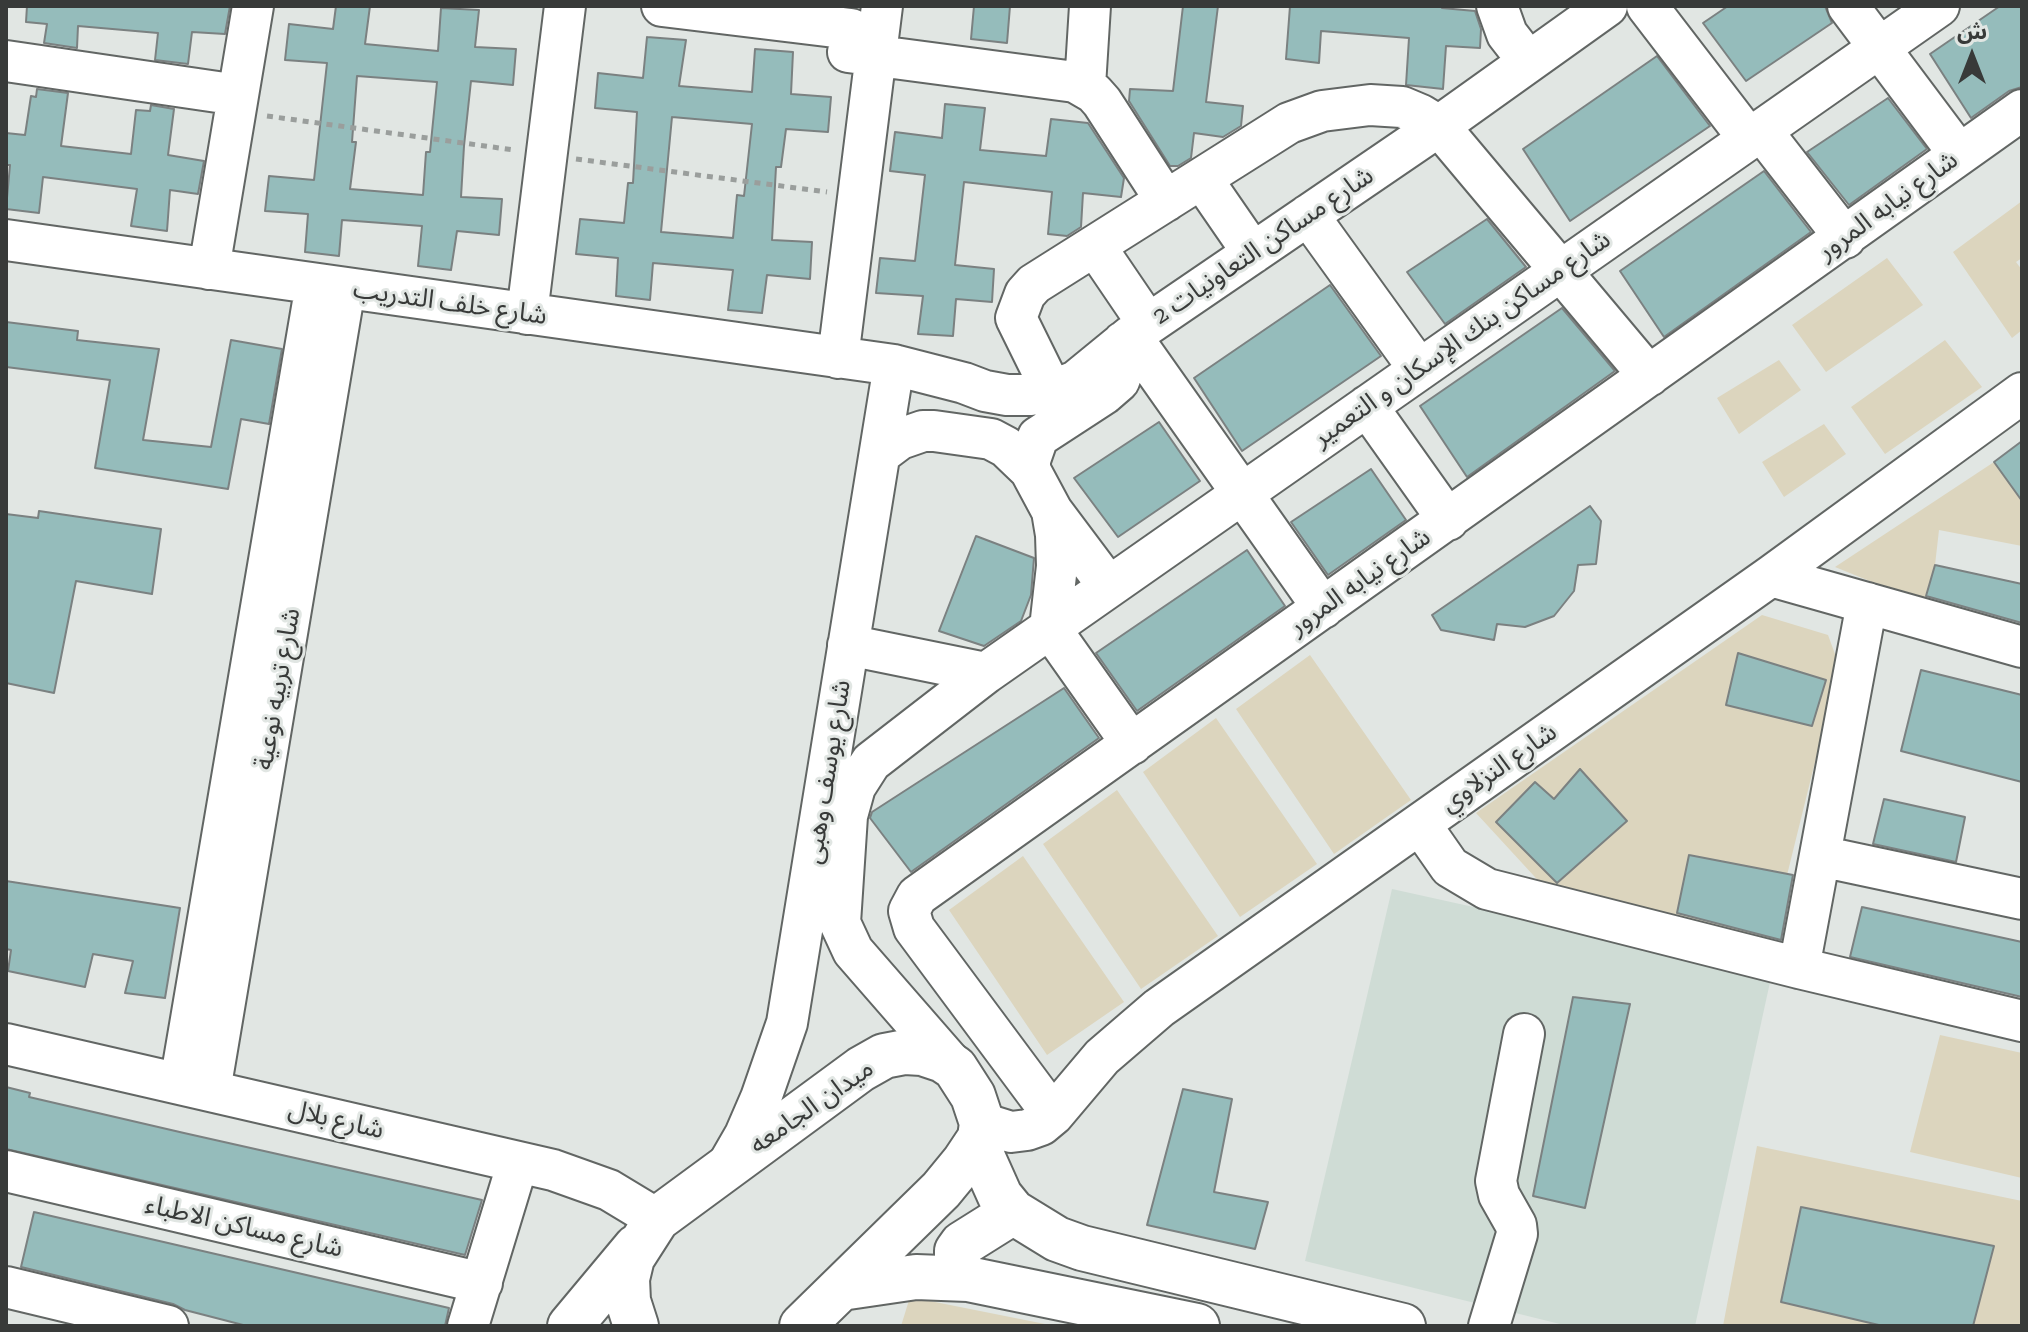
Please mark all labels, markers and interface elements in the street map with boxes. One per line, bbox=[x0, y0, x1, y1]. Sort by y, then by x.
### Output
north arrow bbox=[1932, 16, 2012, 96]
text: ش bbox=[1957, 18, 1987, 45]
street label: شارع نيابه المرور bbox=[1812, 145, 1964, 267]
street label: شارع مساكن التعاونيات 2 bbox=[1146, 160, 1380, 332]
street label: شارع مساكن بنك الإسكان و التعمير bbox=[1307, 224, 1617, 454]
street label: شارع خلف التدريب bbox=[351, 274, 549, 332]
street label: شارع نيابه المرور bbox=[1283, 522, 1437, 642]
street label: شارع تربيه نوعية bbox=[248, 606, 308, 772]
street label: شارع يوسف وهبى bbox=[798, 678, 858, 866]
street label: شارع النزلاوي bbox=[1435, 717, 1563, 819]
street label: ميدان الجامعه bbox=[744, 1053, 880, 1161]
street label: شارع بلال bbox=[285, 1094, 387, 1146]
street label: شارع مساكن الاطباء bbox=[142, 1189, 346, 1265]

